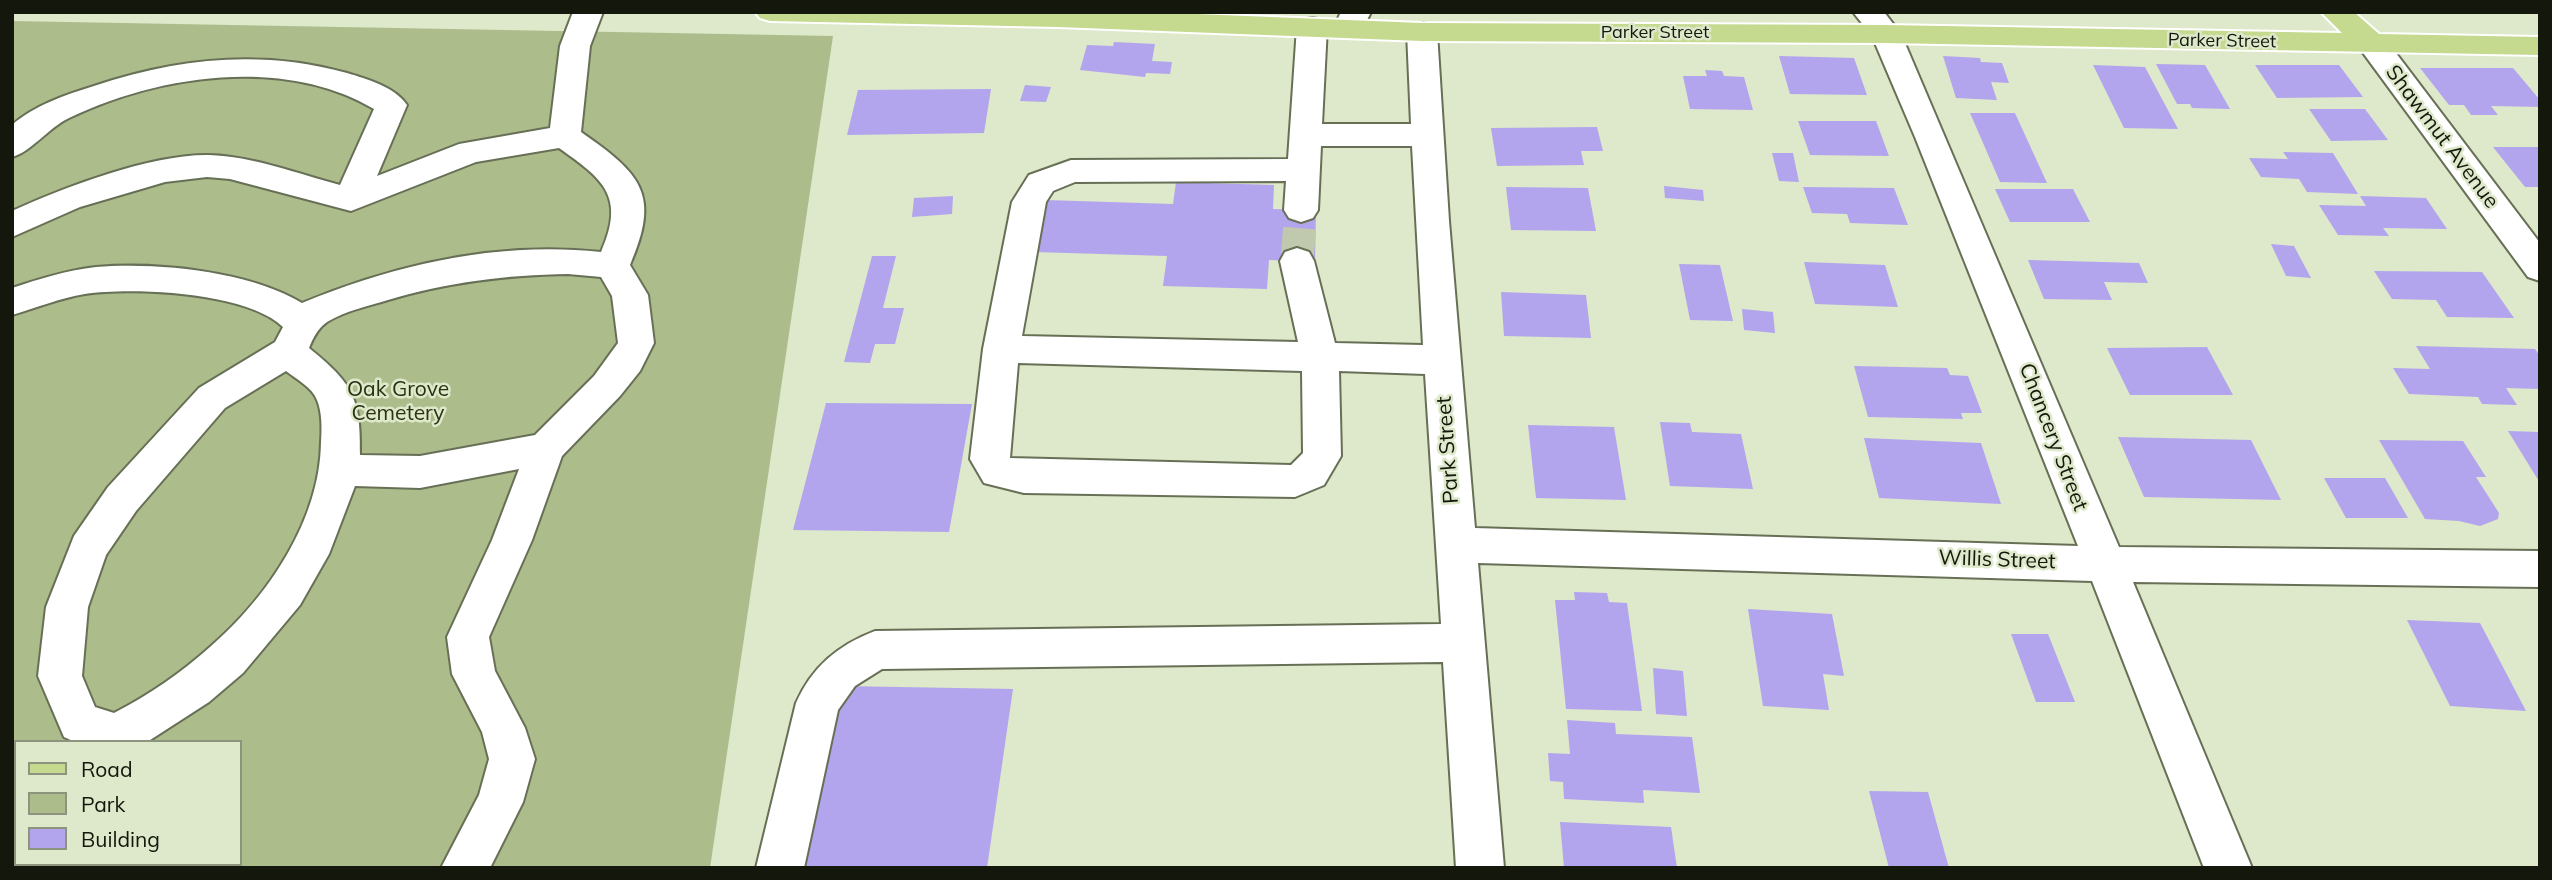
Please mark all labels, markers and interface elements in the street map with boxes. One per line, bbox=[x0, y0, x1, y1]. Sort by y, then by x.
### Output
street label: Parker Street bbox=[1601, 22, 1709, 44]
street label: Parker Street bbox=[2168, 29, 2276, 53]
street label: Shawmut Avenue bbox=[2380, 60, 2504, 214]
street label: Chancery Street bbox=[2013, 360, 2093, 514]
park label: Oak Grove Cemetery bbox=[347, 377, 449, 427]
street label: Park Street bbox=[1432, 395, 1464, 505]
street label: Willis Street bbox=[1938, 545, 2056, 575]
legend bbox=[14, 740, 242, 866]
text: Road bbox=[81, 756, 132, 782]
text: Park bbox=[81, 791, 125, 817]
text: Building bbox=[81, 826, 160, 852]

